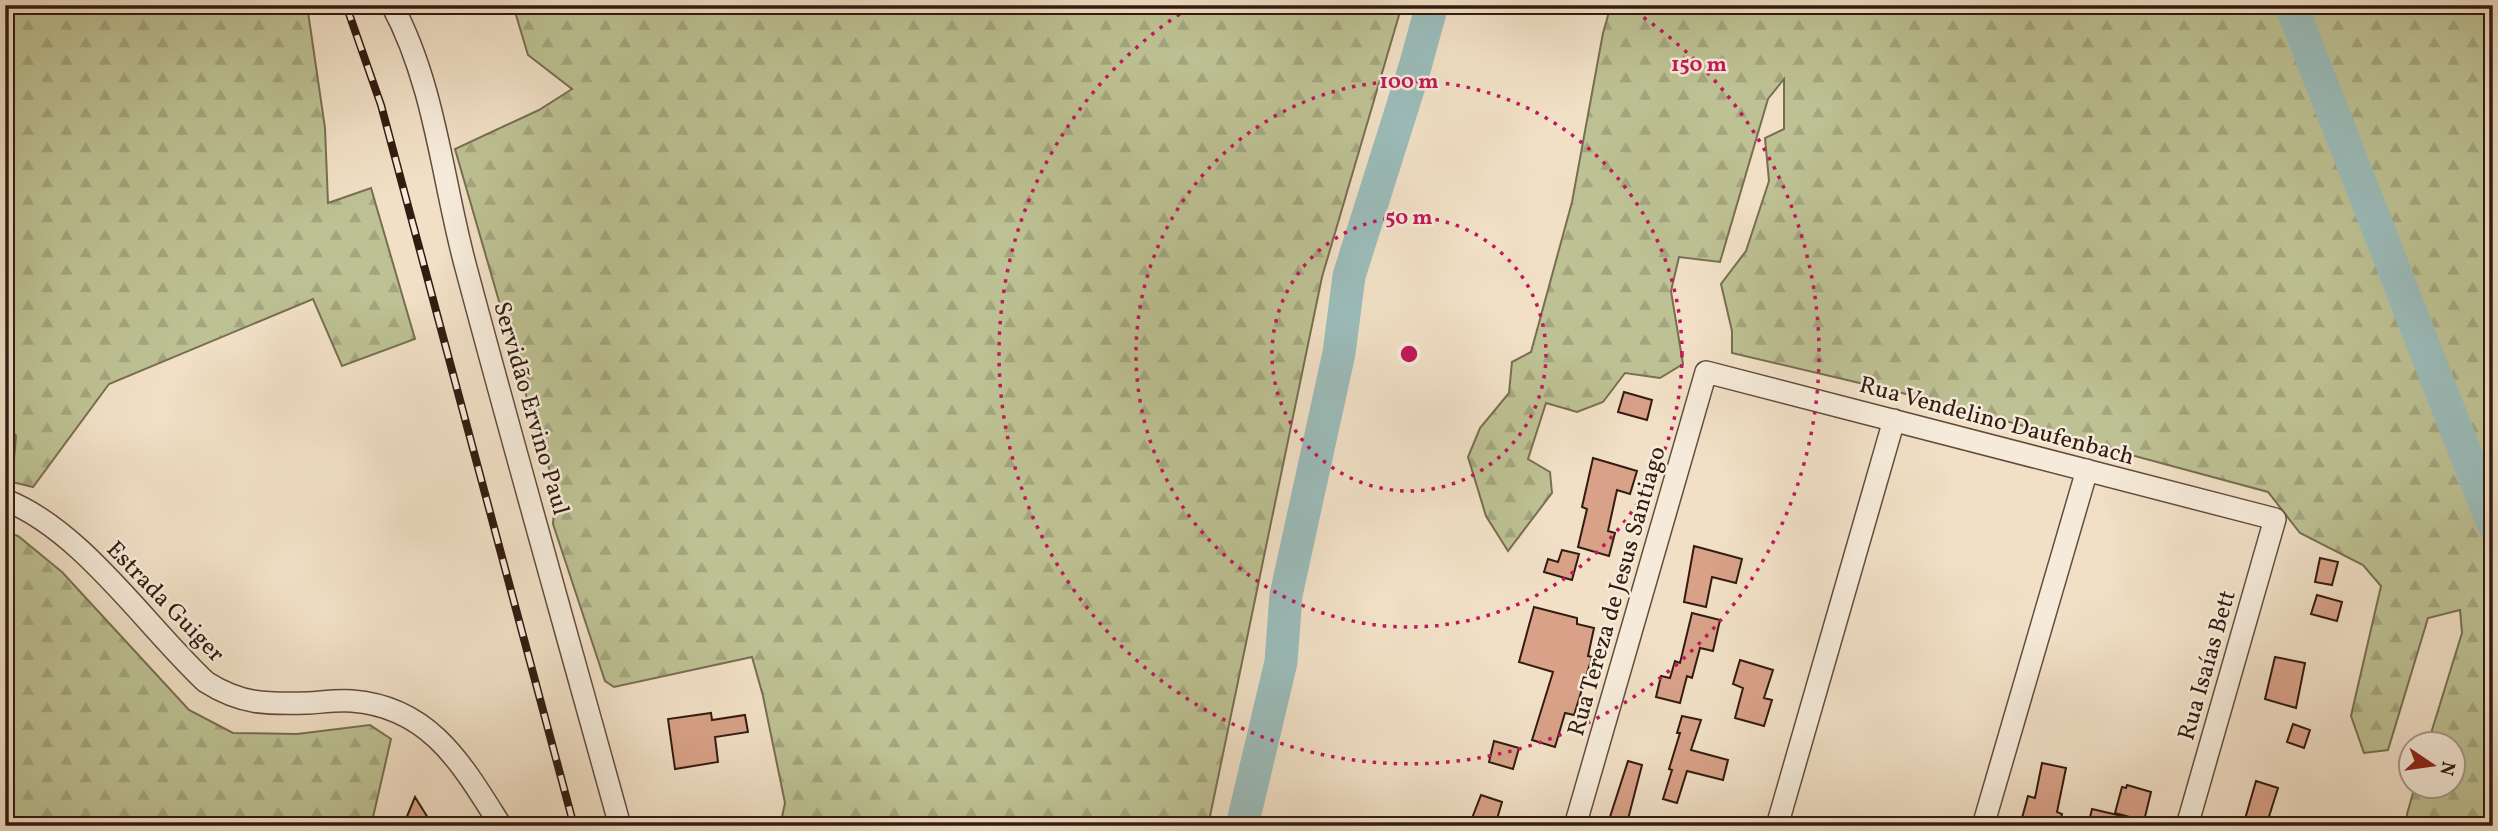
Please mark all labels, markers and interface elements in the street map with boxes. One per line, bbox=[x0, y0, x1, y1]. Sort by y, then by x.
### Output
text: 150 m bbox=[1671, 51, 1727, 80]
text: 100 m bbox=[1379, 68, 1439, 97]
text: 50 m bbox=[1385, 204, 1433, 233]
street label: Servidão Ervino Paul bbox=[483, 298, 577, 519]
centre of rings bbox=[1397, 342, 1421, 366]
street label: Rua Vendelino Daufenbach bbox=[1855, 369, 2138, 475]
street label: Rua Tereza de Jesus Santiago bbox=[1560, 443, 1676, 740]
street label: Estrada Guiger bbox=[98, 534, 231, 671]
street label: Rua Isaías Bett bbox=[2170, 587, 2246, 745]
north arrow bbox=[2396, 730, 2466, 800]
text: N bbox=[2432, 759, 2461, 778]

